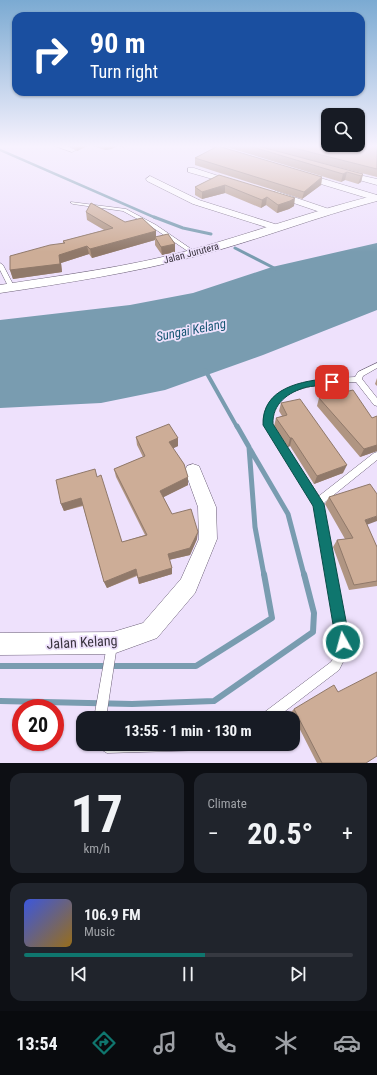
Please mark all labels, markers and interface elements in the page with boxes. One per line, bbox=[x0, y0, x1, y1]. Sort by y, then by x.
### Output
text: 90 m bbox=[90, 27, 146, 60]
icon: right bbox=[24, 28, 76, 80]
text: Turn right bbox=[90, 61, 158, 82]
map controls bbox=[321, 108, 365, 152]
button: search bbox=[321, 108, 365, 152]
street label: Jalan Jurutera bbox=[162, 240, 220, 266]
water label: Sungai Kelang bbox=[155, 316, 227, 344]
pin bbox=[315, 365, 349, 399]
icon: arrive bbox=[321, 371, 343, 393]
position arrow bbox=[322, 621, 364, 663]
street label: Jalan Kelang bbox=[46, 632, 118, 652]
speed limit sign: 20 bbox=[12, 699, 64, 751]
text: 13:55 · 1 min · 130 m bbox=[124, 722, 252, 740]
text: 17 bbox=[70, 784, 123, 845]
text: Climate bbox=[208, 796, 247, 811]
text: 20.5° bbox=[247, 816, 313, 851]
text: − bbox=[208, 821, 219, 846]
text: + bbox=[342, 821, 353, 846]
text: km/h bbox=[83, 841, 110, 856]
text: 106.9 FM bbox=[84, 906, 141, 924]
text: Music bbox=[84, 924, 115, 939]
icon: previous bbox=[68, 963, 90, 985]
icon: pause bbox=[177, 963, 199, 985]
icon: next bbox=[287, 963, 309, 985]
icon: directions bbox=[90, 1029, 118, 1057]
icon: music bbox=[151, 1029, 179, 1057]
icon: phone bbox=[211, 1029, 239, 1057]
icon: climate bbox=[272, 1029, 300, 1057]
icon: car bbox=[333, 1029, 361, 1057]
text: 13:54 bbox=[16, 1033, 58, 1054]

